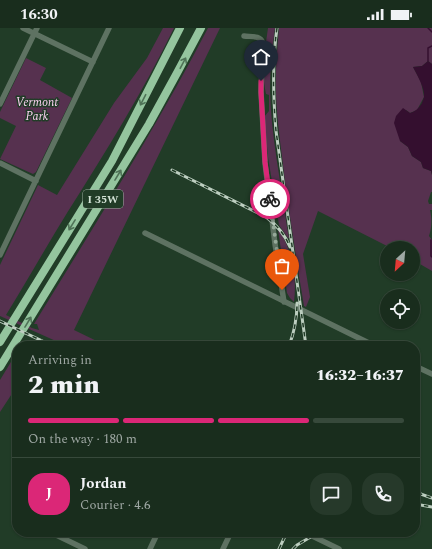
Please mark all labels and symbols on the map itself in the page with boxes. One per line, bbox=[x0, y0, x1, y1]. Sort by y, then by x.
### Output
pin bbox=[244, 40, 278, 81]
one-way arrow bbox=[180, 57, 187, 69]
park label: Vermont Park bbox=[16, 93, 58, 126]
one-way arrow bbox=[139, 94, 147, 106]
one-way arrow bbox=[114, 169, 122, 181]
courier bbox=[250, 179, 290, 219]
road number: I 35W bbox=[83, 190, 123, 208]
one-way arrow bbox=[68, 219, 76, 231]
north arrow bbox=[380, 241, 420, 281]
pin bbox=[265, 249, 299, 290]
one-way arrow bbox=[24, 316, 32, 328]

